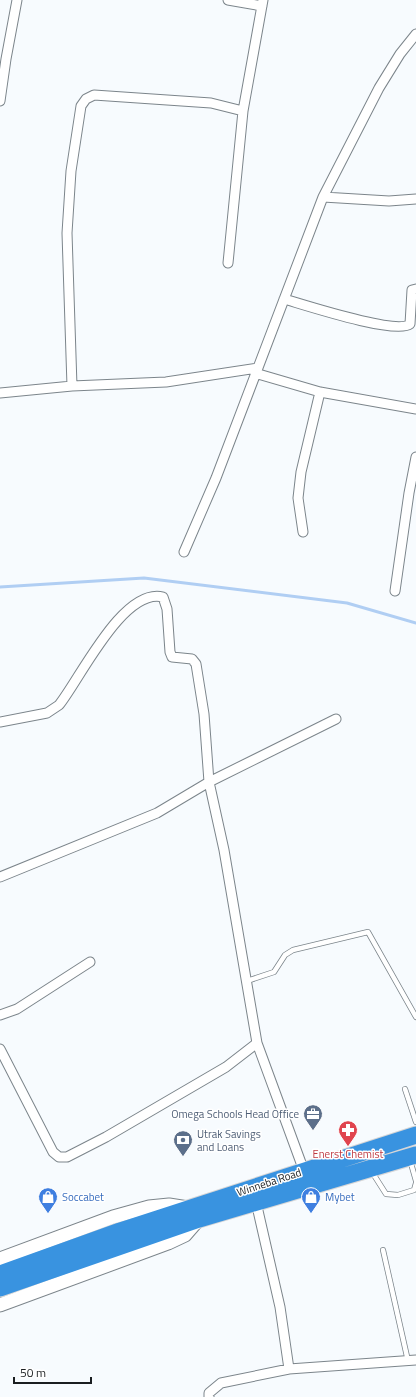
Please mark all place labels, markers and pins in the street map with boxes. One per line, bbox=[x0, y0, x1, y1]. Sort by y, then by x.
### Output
office icon: Omega Schools Head Office bbox=[302, 1103, 324, 1131]
place label: Omega Schools Head Office bbox=[171, 1106, 299, 1122]
pharmacy icon: Enerst Chemist bbox=[337, 1119, 359, 1147]
place label: Utrak Savings and Loans bbox=[197, 1126, 261, 1155]
bank icon: Utrak Savings and Loans bbox=[172, 1129, 194, 1157]
place label: Enerst Chemist bbox=[313, 1146, 384, 1162]
shop icon: Soccabet bbox=[37, 1186, 59, 1214]
shop icon: Mybet bbox=[300, 1186, 322, 1214]
place label: Soccabet bbox=[62, 1189, 104, 1205]
place label: Mybet bbox=[325, 1189, 355, 1205]

